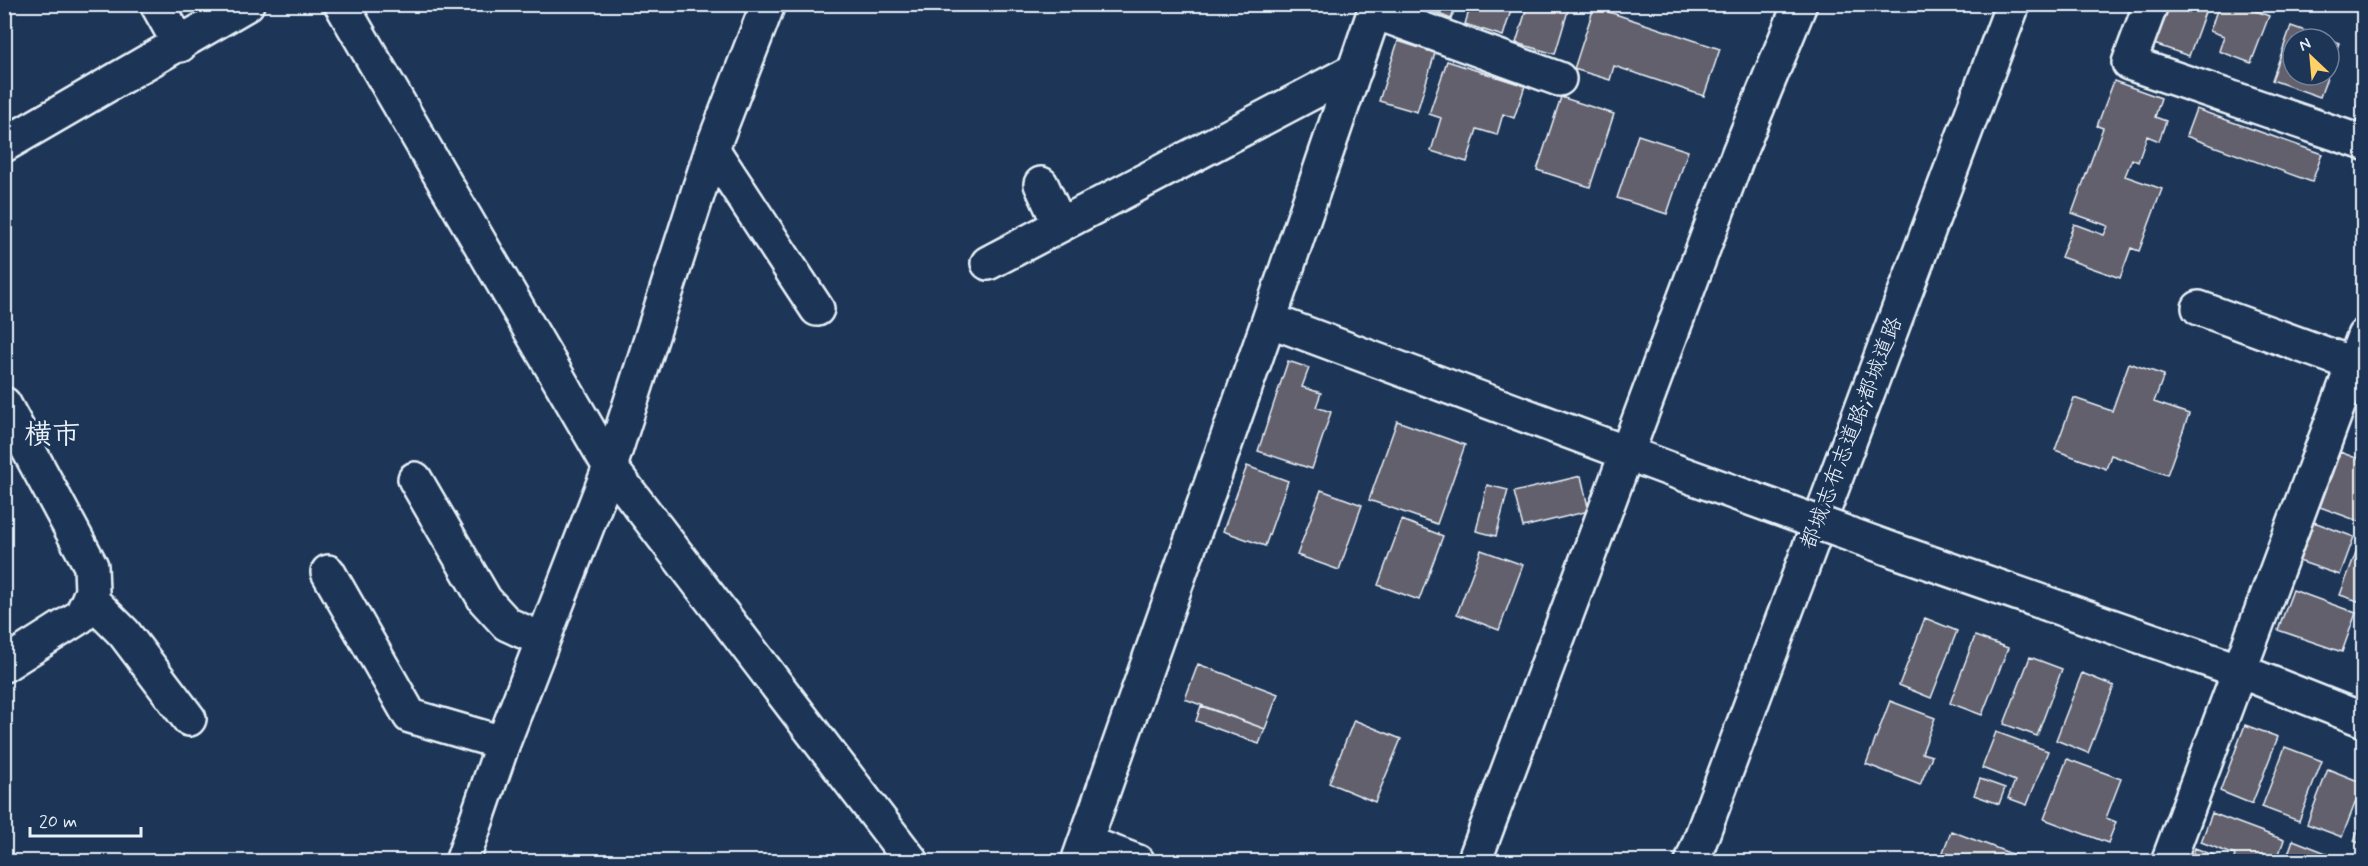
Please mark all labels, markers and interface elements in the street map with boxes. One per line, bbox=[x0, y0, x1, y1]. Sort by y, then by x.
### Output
north arrow bbox=[2281, 27, 2341, 87]
text: N bbox=[2296, 33, 2314, 57]
street label: 都城志布志道路;都城道路 bbox=[1795, 313, 1909, 553]
district label: 横市 bbox=[24, 417, 80, 454]
scale bar bbox=[30, 800, 141, 838]
text: 20 m bbox=[39, 810, 77, 834]

